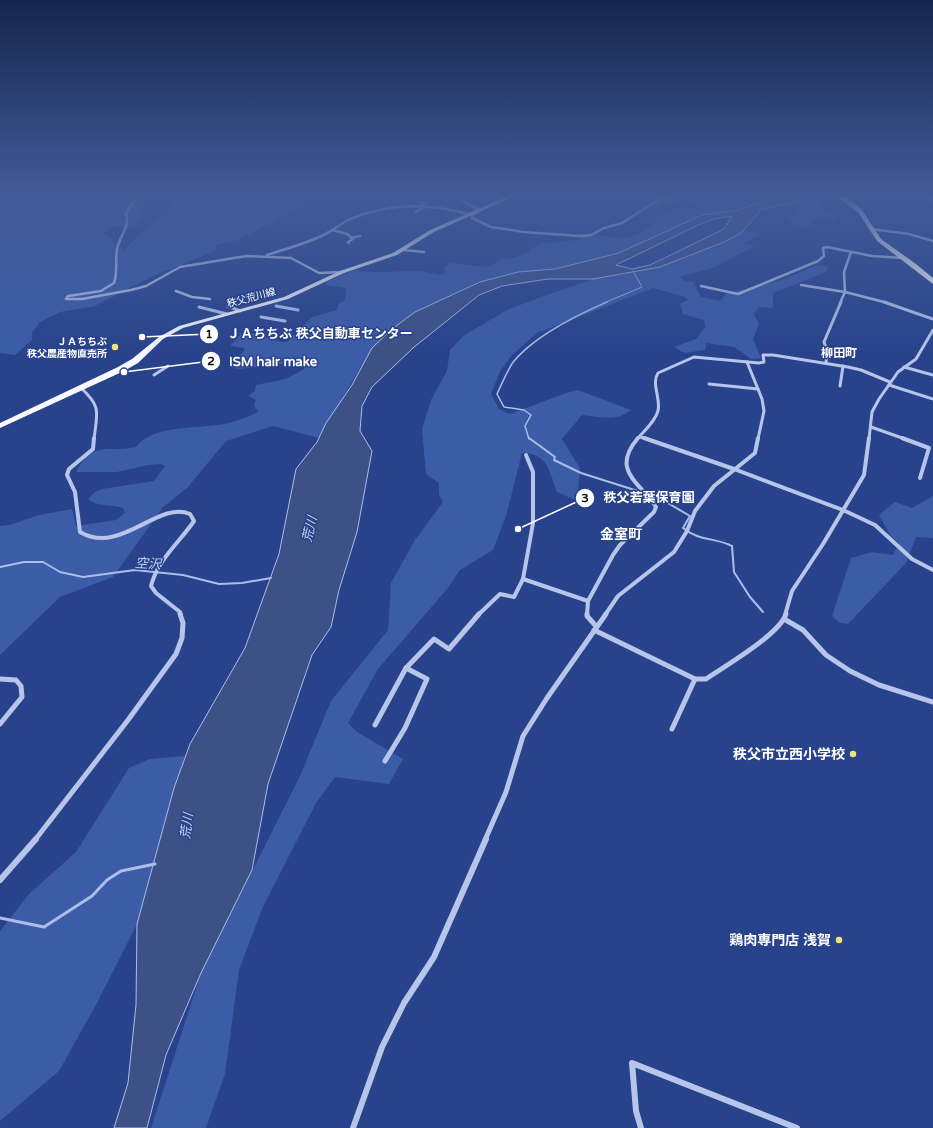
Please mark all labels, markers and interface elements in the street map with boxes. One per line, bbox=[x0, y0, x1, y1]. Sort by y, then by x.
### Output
street label: 秩父荒川線 bbox=[226, 286, 277, 310]
callout: ＪＡちちぶ 秩父自動車センター bbox=[199, 321, 421, 346]
text: ＪＡちちぶ 秩父自動車センター bbox=[227, 326, 413, 342]
text: 1 bbox=[205, 327, 213, 341]
place label: ＪＡちちぶ 秩父農産物直売所 bbox=[27, 336, 107, 360]
marker: ＪＡちちぶ 秩父農産物直売所 bbox=[110, 342, 120, 352]
district label: 柳田町 bbox=[821, 346, 857, 360]
callout: ISM hair make bbox=[201, 349, 326, 374]
text: 2 bbox=[207, 354, 215, 368]
text: ISM hair make bbox=[229, 354, 318, 370]
callout: 秩父若葉保育園 bbox=[575, 485, 702, 510]
text: 秩父若葉保育園 bbox=[603, 490, 695, 506]
text: 3 bbox=[581, 491, 589, 505]
water label: 荒川 bbox=[299, 513, 321, 544]
district label: 金室町 bbox=[600, 526, 642, 543]
water label: 空沢 bbox=[135, 555, 163, 573]
place label: 秩父市立西小学校 bbox=[733, 746, 845, 763]
marker: 秩父市立西小学校 bbox=[848, 749, 858, 759]
water label: 荒川 bbox=[177, 810, 197, 840]
place label: 鶏肉専門店 浅賀 bbox=[729, 932, 831, 949]
marker: 鶏肉専門店 浅賀 bbox=[834, 935, 844, 945]

